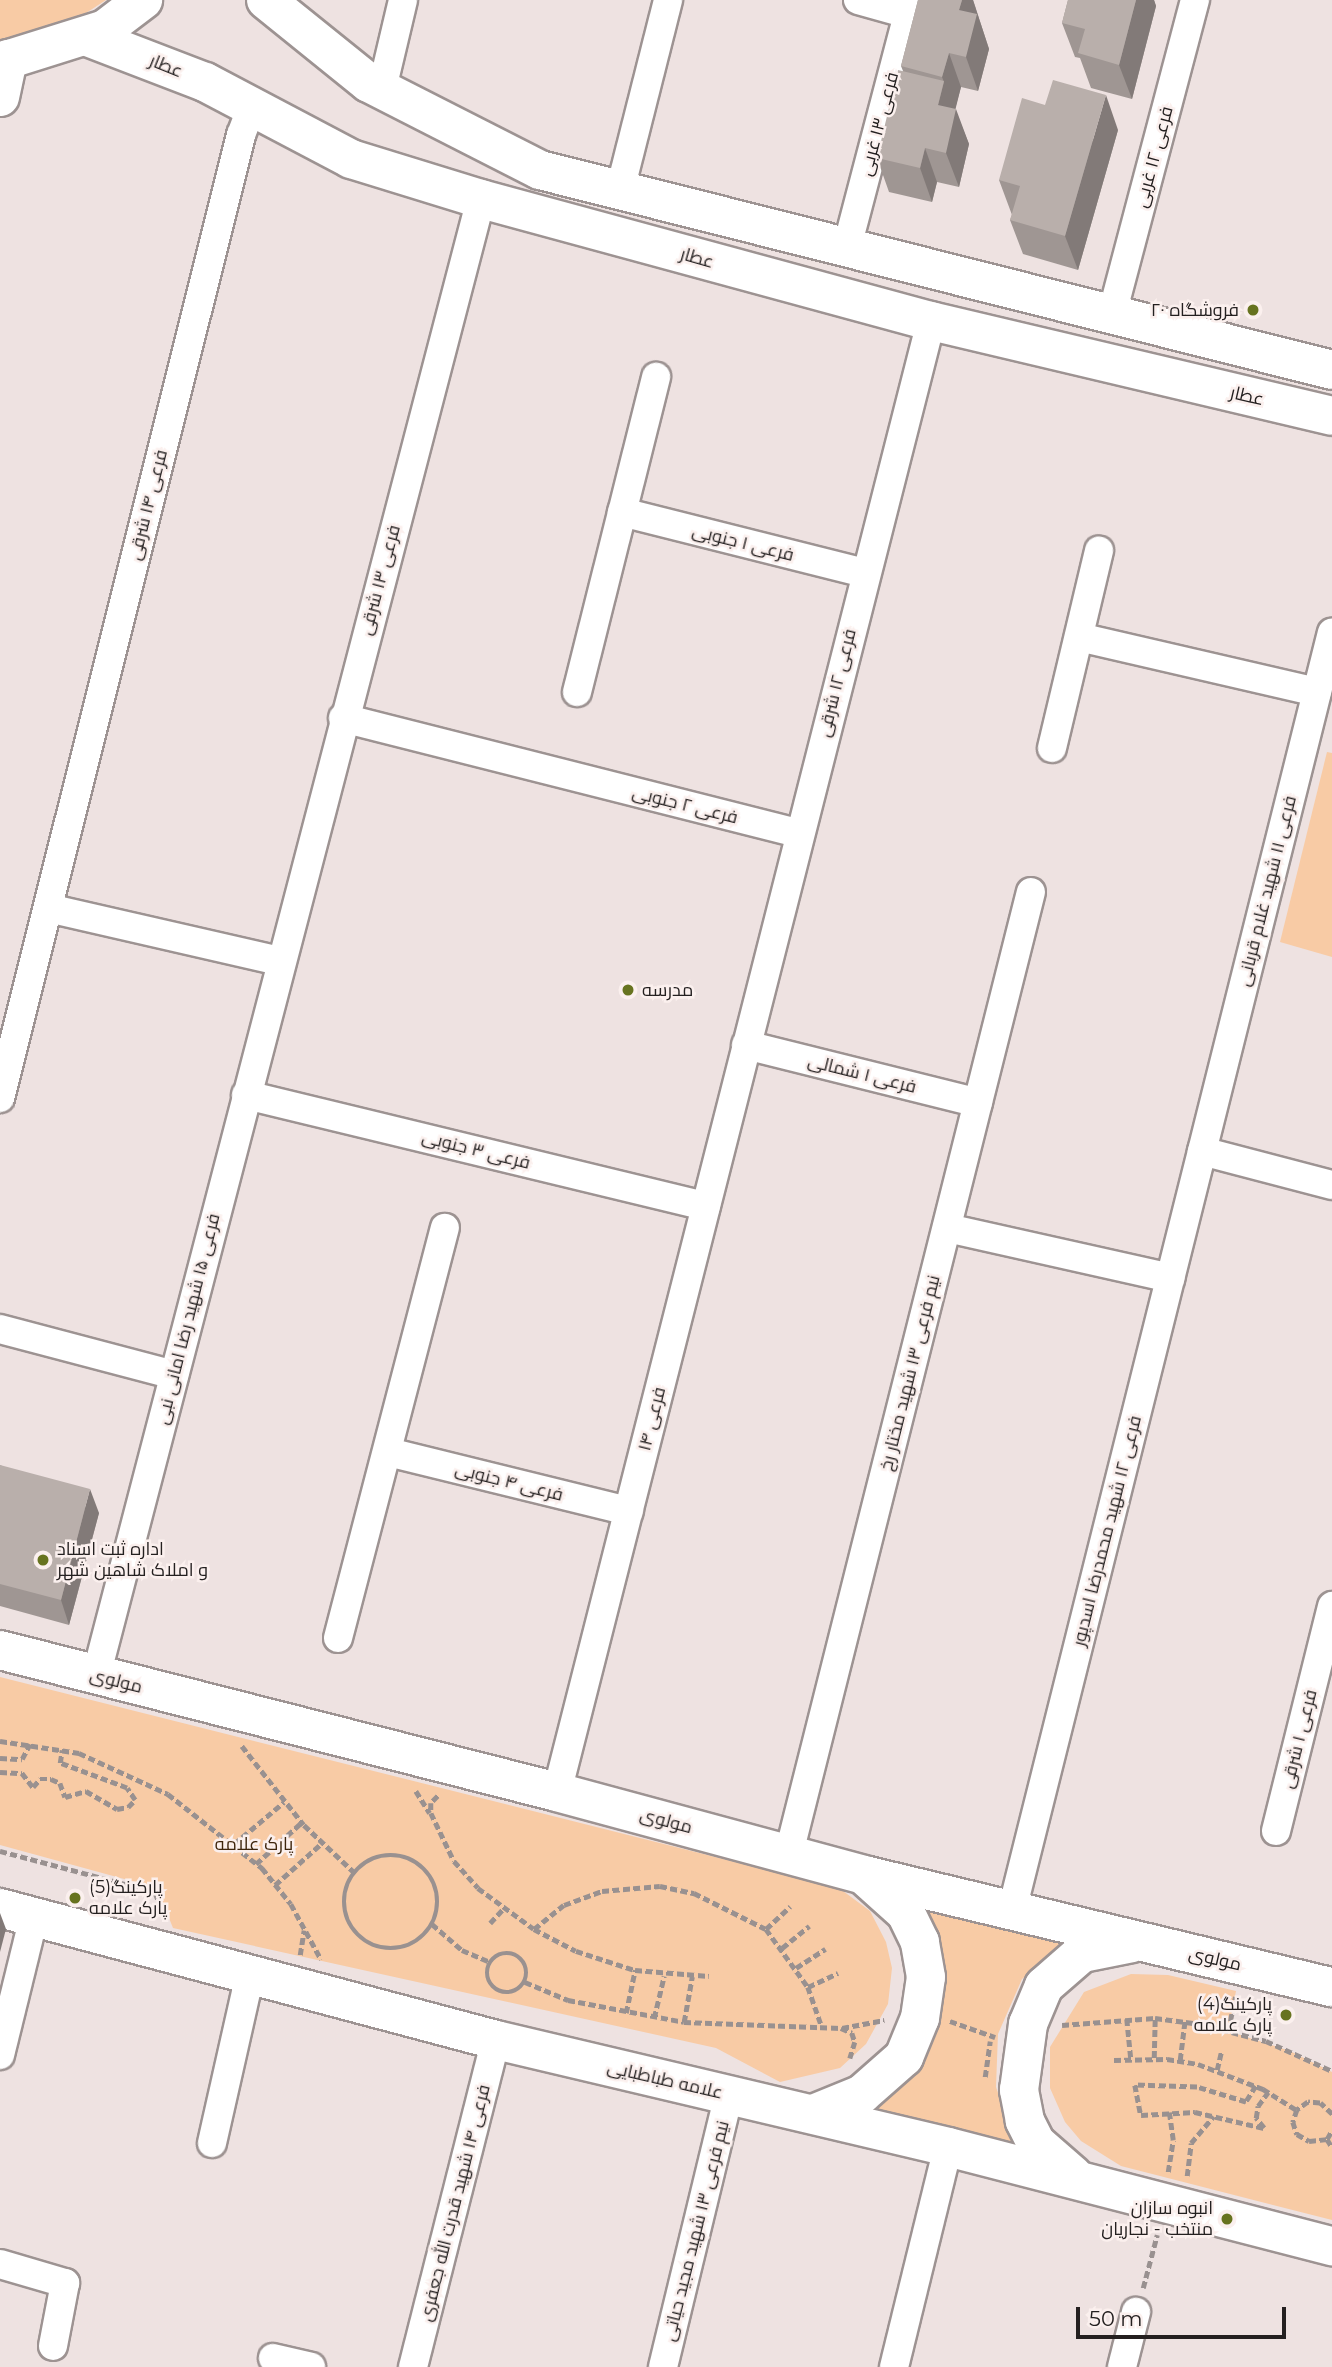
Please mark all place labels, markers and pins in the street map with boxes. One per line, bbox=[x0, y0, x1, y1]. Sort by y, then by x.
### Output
place label: فروشگاه ۲۰ bbox=[1151, 299, 1239, 321]
marker: فروشگاه ۲۰ bbox=[1245, 302, 1261, 318]
place label: مدرسه bbox=[642, 979, 693, 1001]
marker: مدرسه bbox=[620, 982, 636, 998]
place label: اداره ثبت اسناد و املاک شاهین شهر bbox=[57, 1539, 208, 1582]
marker: اداره ثبت اسناد و املاک شاهین شهر bbox=[35, 1552, 51, 1568]
place label: پارکینگ(5) پارک علامه bbox=[89, 1877, 167, 1920]
marker: پارکینگ(5) پارک علامه bbox=[67, 1890, 83, 1906]
place label: پارکینگ(4) پارک علامه bbox=[1194, 1994, 1272, 2036]
marker: پارکینگ(4) پارک علامه bbox=[1278, 2007, 1294, 2023]
place label: انبوه سازان منتخب - نجاریان bbox=[1101, 2198, 1213, 2240]
marker: انبوه سازان منتخب - نجاریان bbox=[1219, 2211, 1235, 2227]

